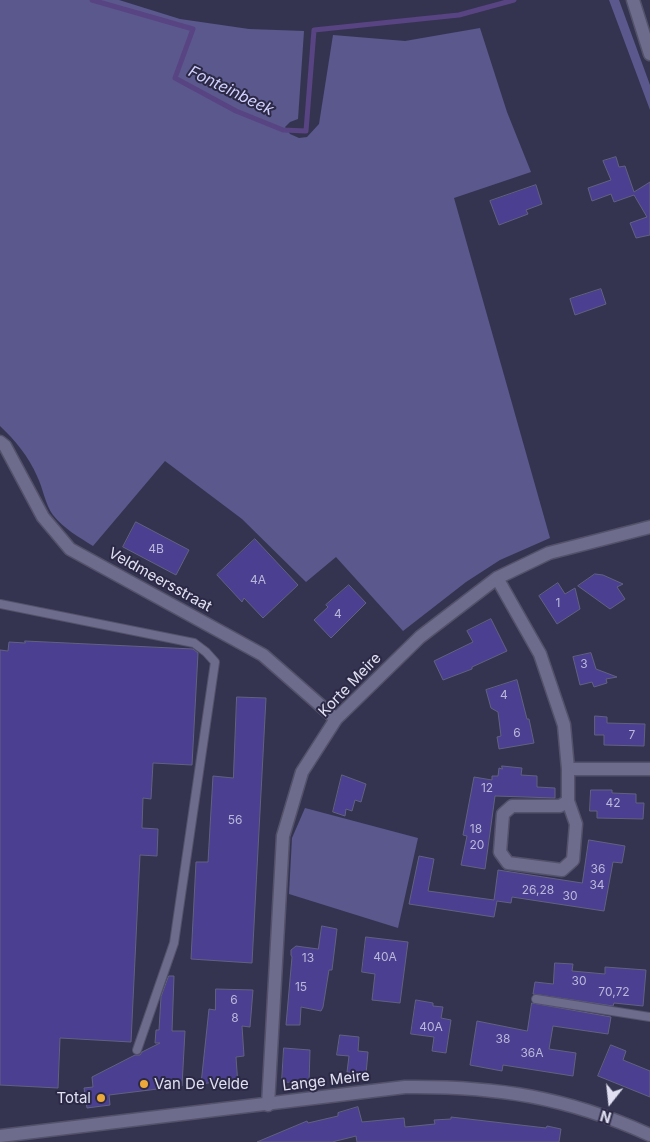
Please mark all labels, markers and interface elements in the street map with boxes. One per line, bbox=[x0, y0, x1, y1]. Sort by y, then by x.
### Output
water label: Fonteinbeek bbox=[185, 62, 277, 120]
house number: 4B bbox=[148, 542, 164, 556]
street label: Veldmeersstraat bbox=[105, 544, 215, 616]
house number: 4A bbox=[250, 573, 266, 587]
house number: 1 bbox=[556, 596, 560, 610]
house number: 4 bbox=[334, 607, 342, 621]
street label: Korte Meire bbox=[315, 649, 385, 721]
house number: 3 bbox=[580, 657, 588, 671]
house number: 4 bbox=[500, 688, 508, 702]
house number: 6 bbox=[513, 726, 521, 740]
house number: 7 bbox=[629, 728, 635, 742]
house number: 12 bbox=[481, 781, 493, 795]
house number: 42 bbox=[605, 796, 621, 810]
house number: 56 bbox=[228, 813, 242, 827]
house number: 18 bbox=[470, 822, 482, 836]
house number: 20 bbox=[470, 838, 484, 852]
house number: 36 bbox=[591, 862, 605, 876]
house number: 34 bbox=[589, 878, 605, 892]
house number: 26,28 bbox=[522, 883, 554, 897]
house number: 30 bbox=[563, 889, 577, 903]
house number: 40A bbox=[373, 950, 397, 964]
house number: 13 bbox=[302, 951, 314, 965]
house number: 30 bbox=[572, 974, 586, 988]
house number: 15 bbox=[295, 980, 307, 994]
house number: 70,72 bbox=[598, 985, 630, 999]
house number: 6 bbox=[230, 993, 238, 1007]
house number: 8 bbox=[231, 1011, 239, 1025]
house number: 40A bbox=[419, 1020, 443, 1034]
house number: 38 bbox=[496, 1032, 510, 1046]
house number: 36A bbox=[520, 1046, 544, 1060]
street label: Lange Meire bbox=[281, 1067, 371, 1095]
place label: Van De Velde bbox=[154, 1075, 249, 1093]
north arrow bbox=[585, 1077, 635, 1127]
marker: Van De Velde bbox=[138, 1078, 150, 1090]
place label: Total bbox=[56, 1089, 91, 1107]
marker: Total bbox=[95, 1092, 107, 1104]
text: N bbox=[598, 1107, 613, 1127]

